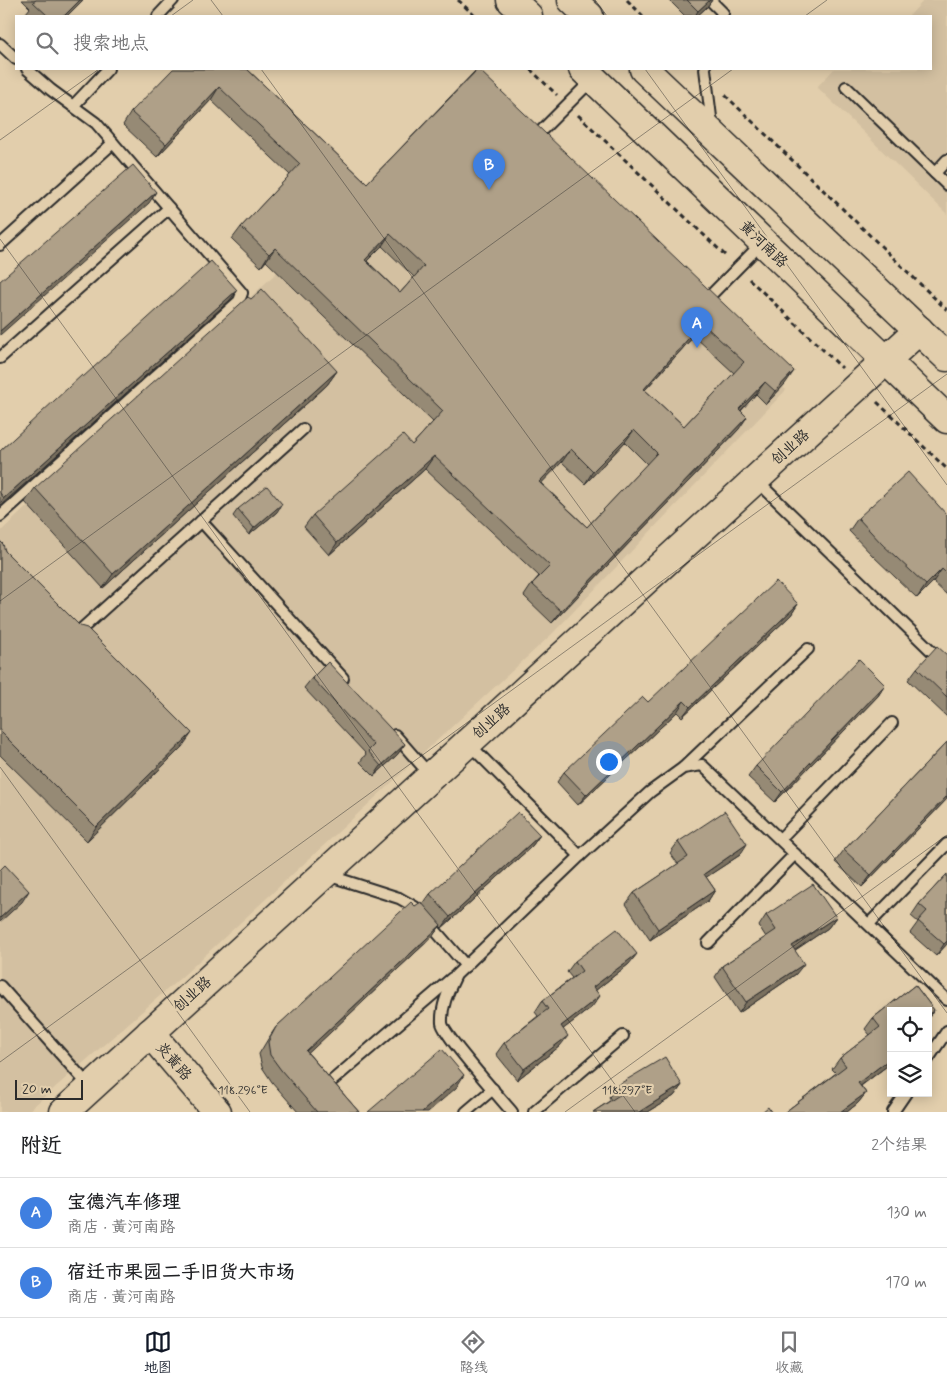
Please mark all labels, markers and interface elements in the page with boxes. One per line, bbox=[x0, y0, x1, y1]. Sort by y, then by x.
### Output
search box bbox=[15, 15, 932, 70]
icon: search bbox=[33, 29, 61, 57]
text: 搜索地点 bbox=[73, 31, 149, 56]
pin: B bbox=[473, 149, 505, 190]
street label: 黄河南路 bbox=[735, 217, 792, 273]
pin: A bbox=[681, 307, 713, 348]
street label: 创业路 bbox=[767, 425, 814, 470]
street label: 创业路 bbox=[468, 699, 515, 744]
your location bbox=[596, 749, 622, 775]
street label: 创业路 bbox=[169, 972, 216, 1017]
map controls bbox=[887, 1007, 932, 1097]
button: locate bbox=[887, 1007, 932, 1052]
street label: 炎黄路 bbox=[151, 1038, 196, 1085]
button: layers bbox=[887, 1052, 932, 1097]
scale bar bbox=[15, 1077, 82, 1100]
text: 20 m bbox=[22, 1080, 52, 1098]
text: 118.296°E bbox=[218, 1083, 268, 1099]
text: 118.297°E bbox=[602, 1083, 652, 1099]
text: 附近 bbox=[20, 1132, 62, 1160]
text: 2个结果 bbox=[871, 1135, 927, 1156]
text: 宝德汽车修理 bbox=[67, 1190, 181, 1215]
text: A bbox=[31, 1202, 41, 1223]
text: 130 m bbox=[886, 1202, 927, 1223]
text: 商店 · 黄河南路 bbox=[67, 1217, 175, 1238]
text: 宿迁市果园二手旧货大市场 bbox=[67, 1260, 295, 1285]
text: B bbox=[31, 1272, 41, 1293]
text: 170 m bbox=[885, 1272, 927, 1293]
text: 商店 · 黄河南路 bbox=[67, 1287, 175, 1308]
tab: 地图 bbox=[144, 1328, 172, 1377]
tab: 路线 bbox=[459, 1328, 487, 1377]
tab: 收藏 bbox=[775, 1328, 803, 1377]

